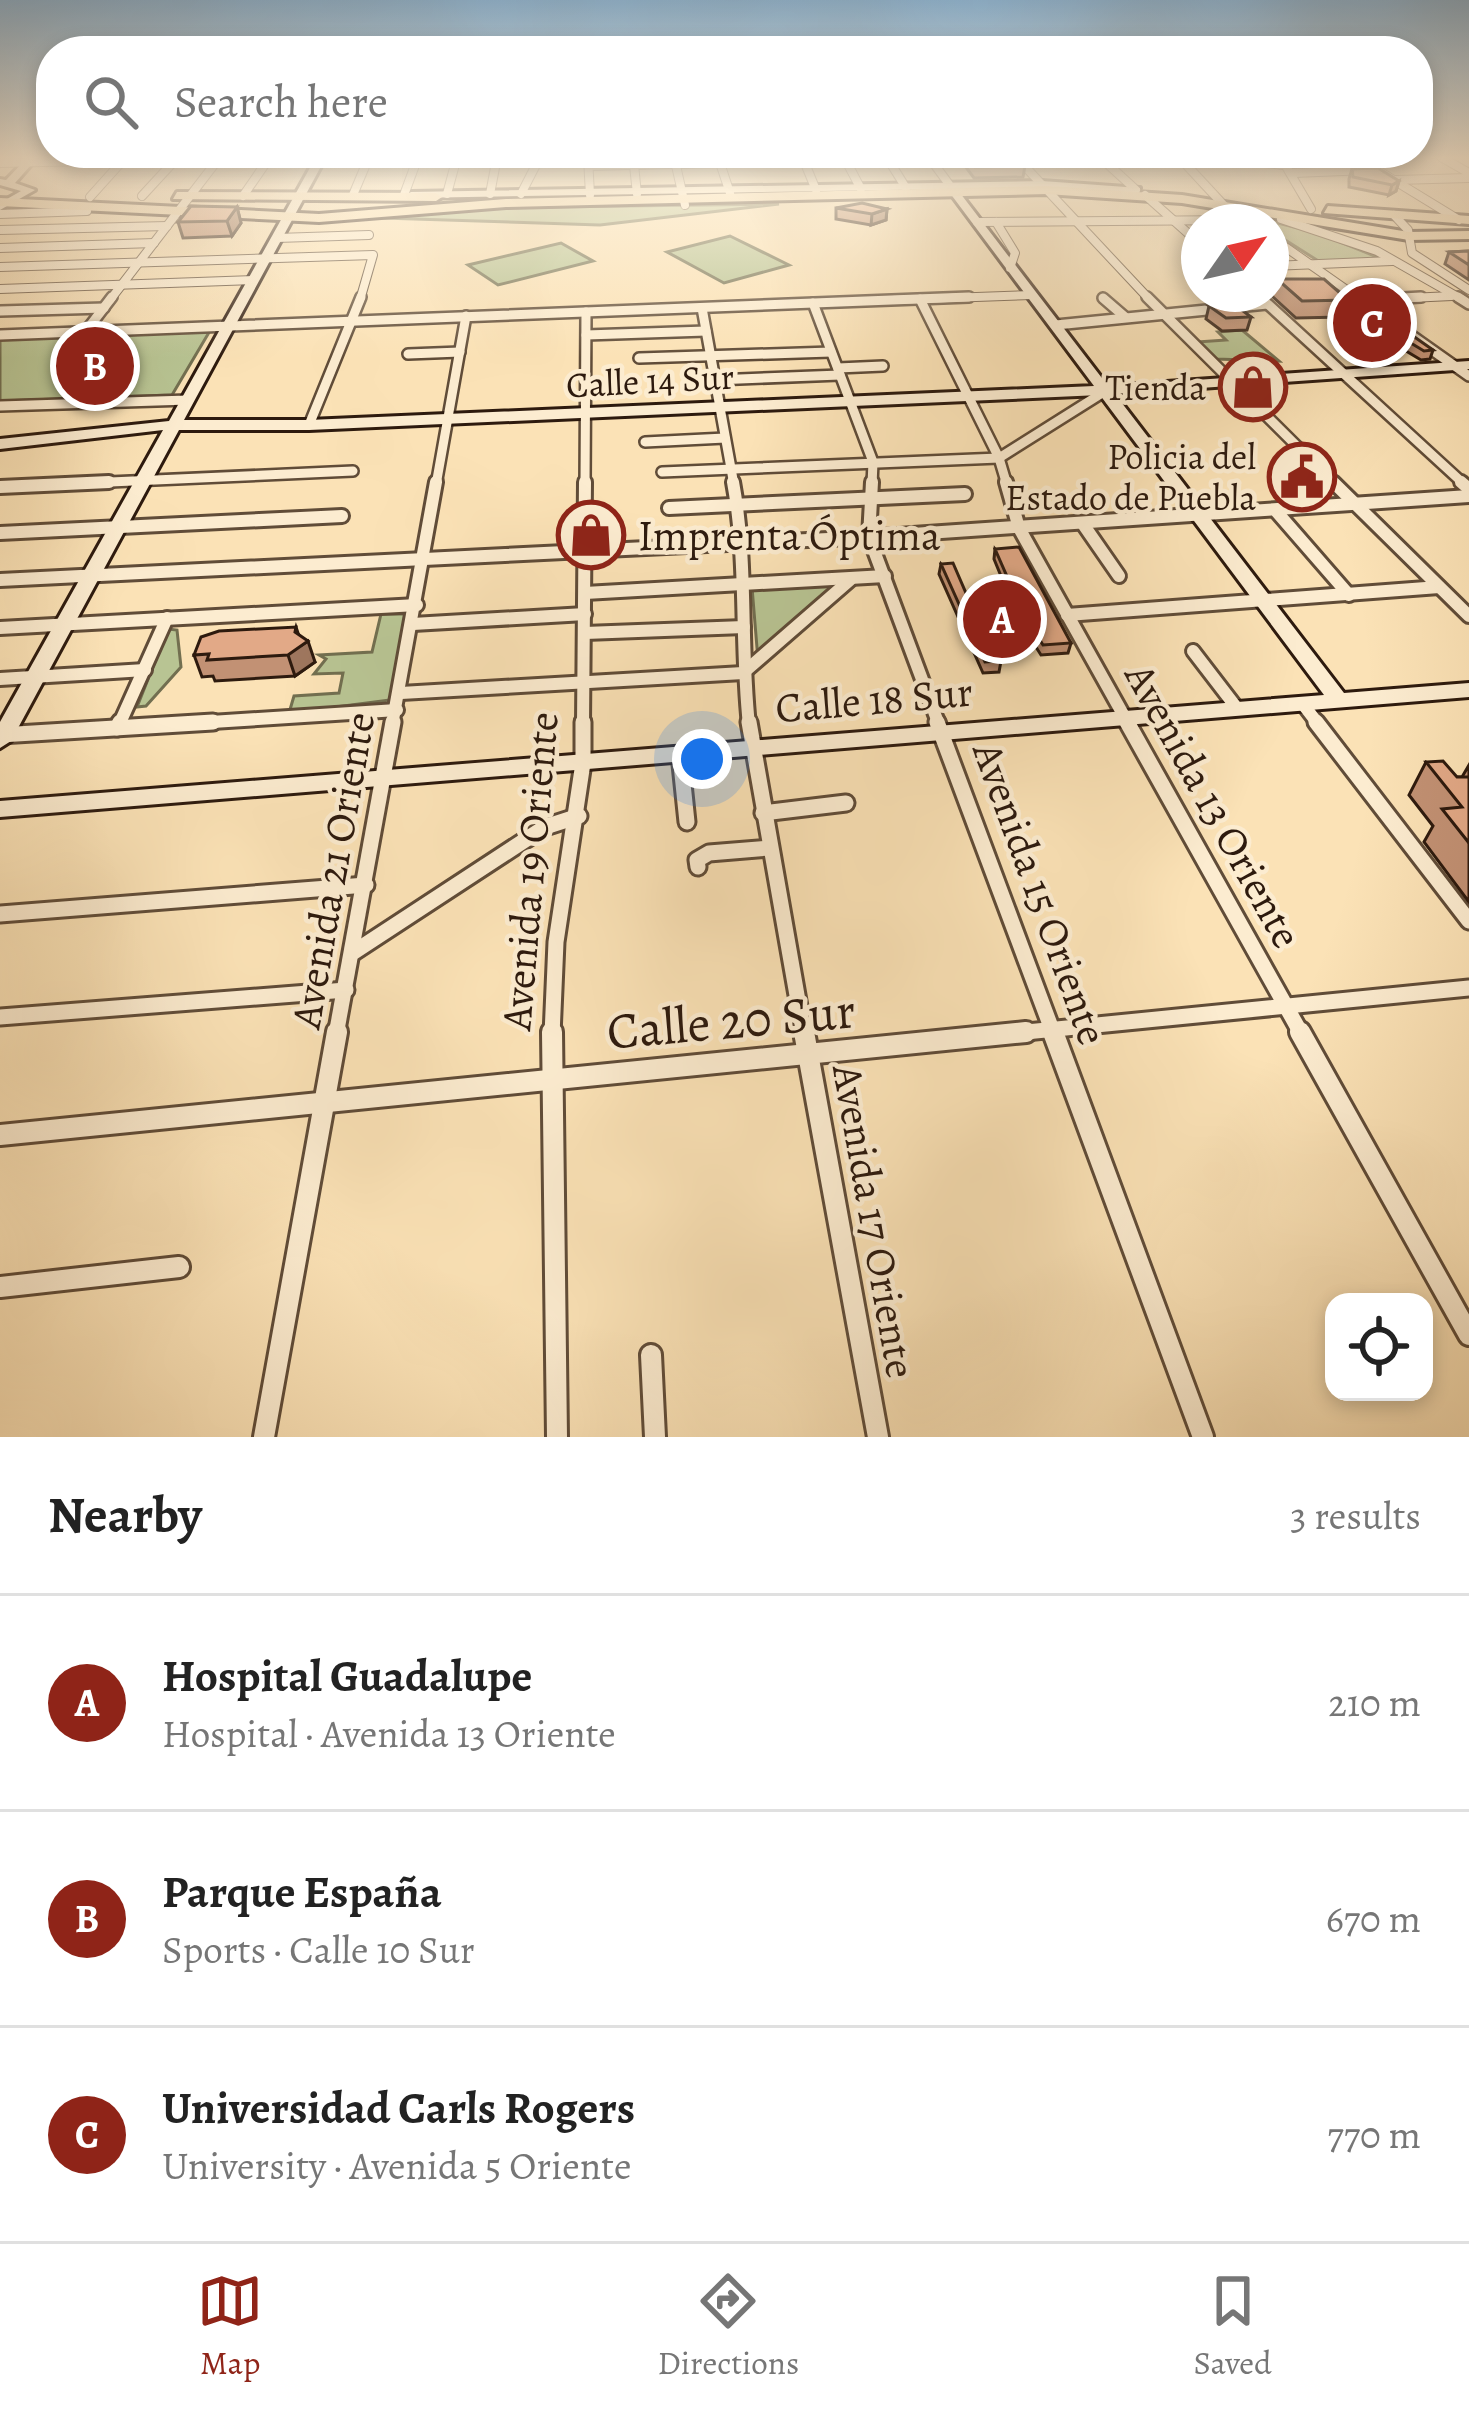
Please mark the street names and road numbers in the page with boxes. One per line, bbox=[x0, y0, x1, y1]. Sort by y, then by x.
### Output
street label: Calle 14 Sur bbox=[565, 352, 735, 409]
street label: Avenida 13 Oriente bbox=[1111, 652, 1315, 958]
street label: Calle 18 Sur bbox=[773, 662, 975, 737]
street label: Avenida 21 Oriente bbox=[276, 708, 388, 1034]
street label: Avenida 19 Oriente bbox=[487, 710, 572, 1033]
street label: Avenida 15 Oriente bbox=[959, 733, 1122, 1052]
street label: Calle 20 Sur bbox=[604, 975, 858, 1067]
street label: Avenida 17 Oriente bbox=[819, 1059, 930, 1382]

